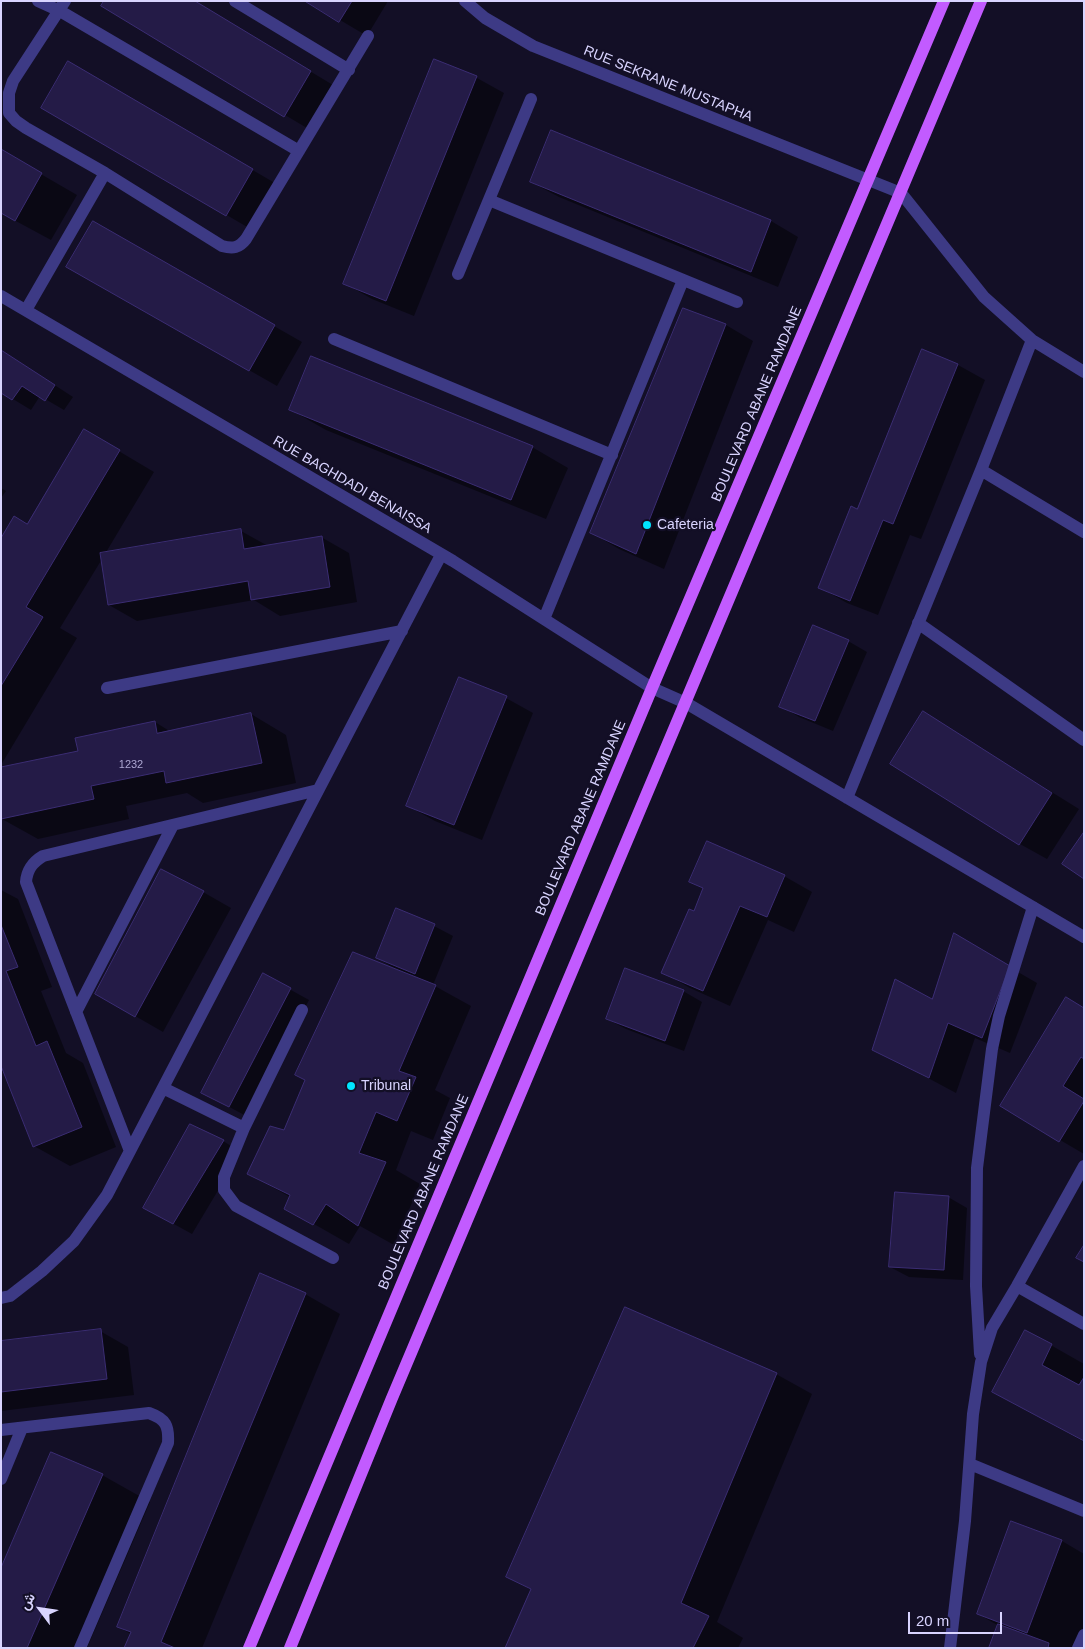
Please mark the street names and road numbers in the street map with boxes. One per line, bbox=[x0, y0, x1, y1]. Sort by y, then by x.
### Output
street label: RUE SEKRANE MUSTAPHA bbox=[581, 42, 755, 126]
street label: BOULEVARD ABANE RAMDANE bbox=[708, 304, 806, 504]
street label: RUE BAGHDADI BENAISSA bbox=[270, 433, 434, 537]
street label: BOULEVARD ABANE RAMDANE bbox=[532, 718, 630, 918]
street label: BOULEVARD ABANE RAMDANE bbox=[375, 1092, 473, 1292]

